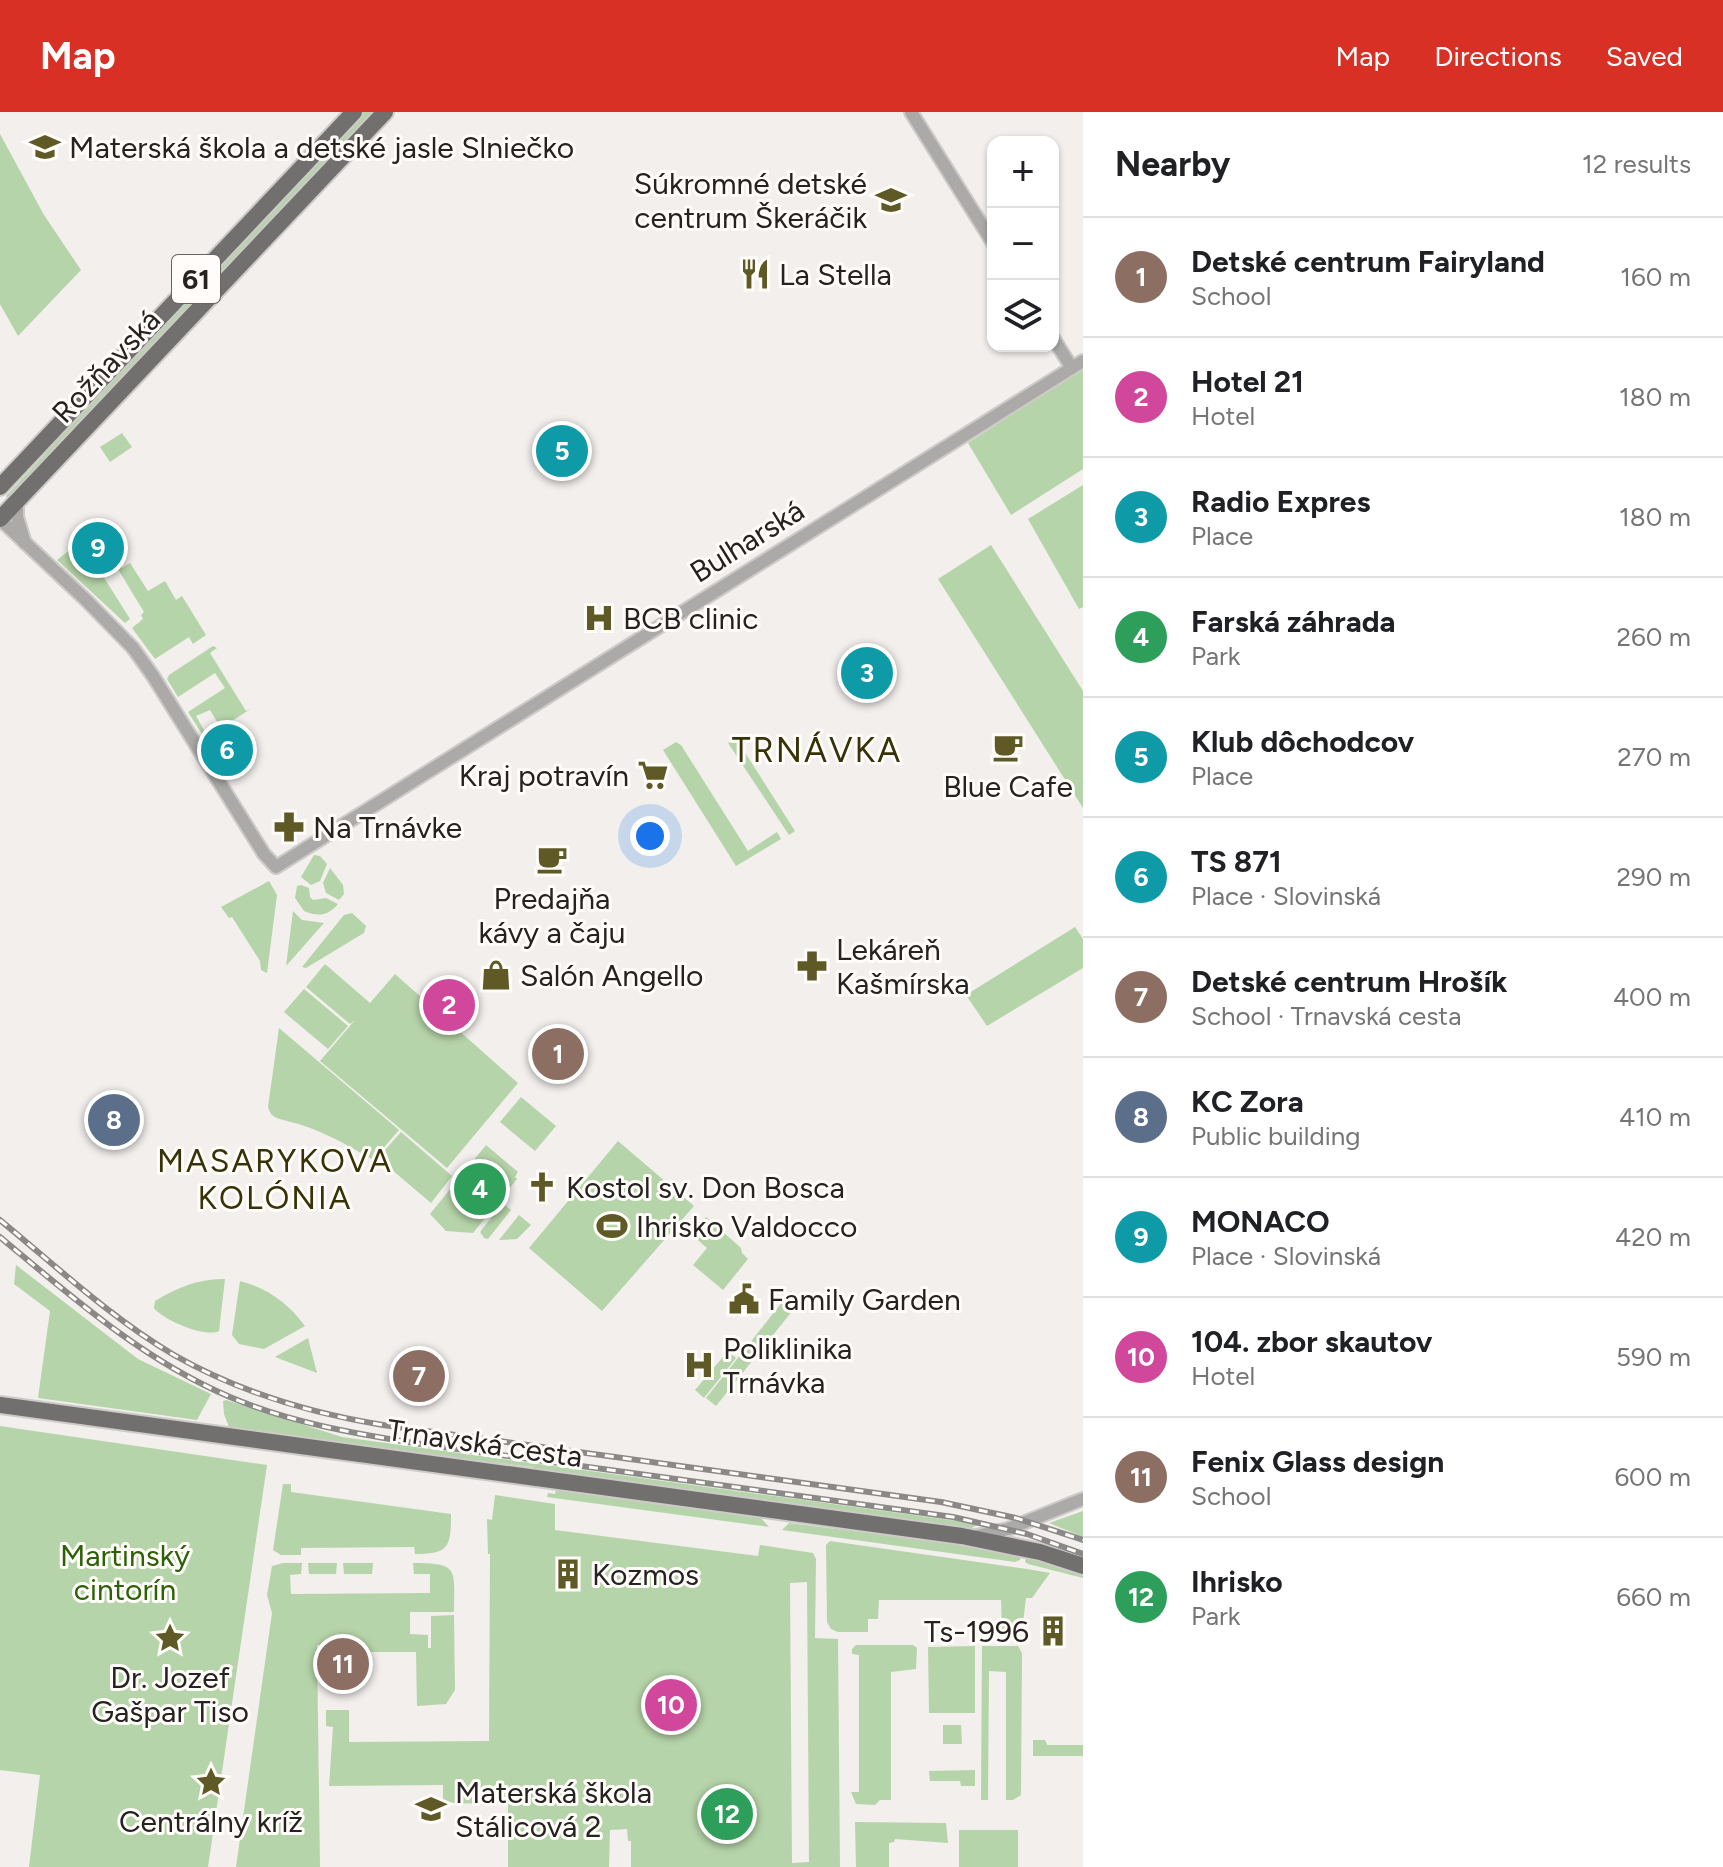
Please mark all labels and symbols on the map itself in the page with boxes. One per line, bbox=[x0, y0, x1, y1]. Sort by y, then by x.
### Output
place label: Materská škola a detské jasle Slniečko bbox=[69, 129, 574, 166]
school or university icon: Materská škola a detské jasle Slniečko bbox=[28, 130, 62, 164]
place label: Súkromné detské centrum Škeráčik bbox=[634, 165, 867, 236]
school or university icon: Súkromné detské centrum Škeráčik bbox=[874, 183, 908, 217]
road number: 61 bbox=[172, 255, 220, 303]
place label: La Stella bbox=[779, 256, 892, 293]
restaurant icon: La Stella bbox=[738, 257, 772, 291]
street label: Rožňavská bbox=[44, 302, 168, 430]
pin: 5 bbox=[536, 421, 588, 481]
street label: Bulharská bbox=[683, 492, 811, 590]
pin: 9 bbox=[72, 518, 124, 578]
place label: BCB clinic bbox=[623, 600, 758, 637]
hospital icon: BCB clinic bbox=[582, 601, 616, 635]
pin: 3 bbox=[841, 643, 893, 703]
pin: 6 bbox=[201, 720, 253, 780]
district label: TRNÁVKA bbox=[732, 730, 902, 771]
cafe icon: Blue Cafe bbox=[991, 730, 1025, 764]
place label: Kraj potravín bbox=[459, 757, 629, 794]
supermarket icon: Kraj potravín bbox=[636, 758, 670, 792]
place label: Blue Cafe bbox=[943, 768, 1073, 805]
place label: Na Trnávke bbox=[313, 809, 462, 846]
pharmacy icon: Na Trnávke bbox=[272, 810, 306, 844]
your location bbox=[630, 816, 670, 856]
cafe icon: Predajňa kávy a čaju bbox=[535, 842, 569, 876]
place label: Predajňa kávy a čaju bbox=[478, 880, 626, 951]
place label: Lekáreň Kašmírska bbox=[836, 931, 970, 1002]
pharmacy icon: Lekáreň Kašmírska bbox=[795, 949, 829, 983]
place label: Salón Angello bbox=[520, 957, 704, 994]
shop icon: Salón Angello bbox=[479, 958, 513, 992]
pin: 2 bbox=[423, 975, 475, 1035]
pin: 1 bbox=[532, 1024, 584, 1084]
pin: 8 bbox=[88, 1090, 140, 1150]
district label: MASARYKOVA KOLÓNIA bbox=[157, 1142, 393, 1217]
pin: 4 bbox=[454, 1159, 506, 1219]
place label: Kostol sv. Don Bosca bbox=[566, 1169, 845, 1206]
church icon: Kostol sv. Don Bosca bbox=[525, 1170, 559, 1204]
place label: Ihrisko Valdocco bbox=[636, 1208, 857, 1245]
sports icon: Ihrisko Valdocco bbox=[595, 1209, 629, 1243]
place label: Family Garden bbox=[768, 1281, 961, 1318]
public building icon: Family Garden bbox=[727, 1282, 761, 1316]
place label: Poliklinika Trnávka bbox=[723, 1330, 852, 1401]
pin: 7 bbox=[393, 1346, 445, 1406]
hospital icon: Poliklinika Trnávka bbox=[682, 1348, 716, 1382]
street label: Trnavská cesta bbox=[385, 1411, 585, 1475]
park label: Martinský cintorín bbox=[60, 1537, 190, 1608]
place label: Kozmos bbox=[592, 1556, 699, 1593]
building icon: Kozmos bbox=[551, 1557, 585, 1591]
place label: Ts-1996 bbox=[924, 1613, 1029, 1650]
building icon: Ts-1996 bbox=[1036, 1614, 1070, 1648]
place icon: Dr. Jozef Gašpar Tiso bbox=[153, 1621, 187, 1655]
pin: 11 bbox=[317, 1634, 369, 1694]
place label: Dr. Jozef Gašpar Tiso bbox=[91, 1659, 249, 1730]
pin: 10 bbox=[645, 1675, 697, 1735]
place icon: Centrálny kríž bbox=[194, 1765, 228, 1799]
place label: Materská škola Stálicová 2 bbox=[455, 1774, 652, 1845]
pin: 12 bbox=[701, 1784, 753, 1844]
school or university icon: Materská škola Stálicová 2 bbox=[414, 1792, 448, 1826]
place label: Centrálny kríž bbox=[119, 1803, 303, 1840]

